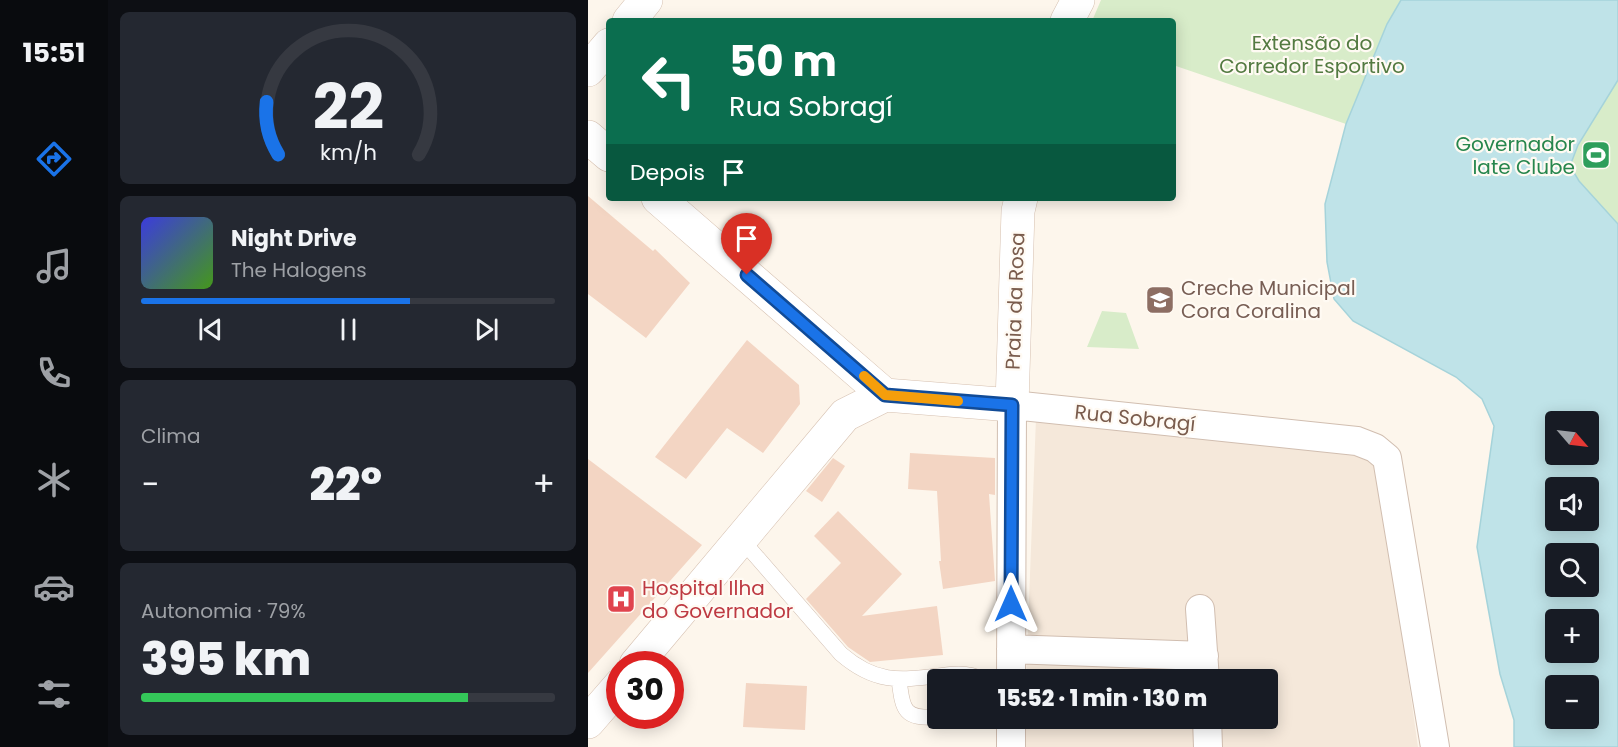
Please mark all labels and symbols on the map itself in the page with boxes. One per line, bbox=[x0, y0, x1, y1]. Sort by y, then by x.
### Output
park label: Extensão do Corredor Esportivo bbox=[1219, 29, 1405, 80]
place label: Governador Iate Clube bbox=[1455, 130, 1575, 181]
sports icon: Governador Iate Clube bbox=[1580, 139, 1612, 171]
pin bbox=[721, 213, 772, 275]
street label: Praia da Rosa bbox=[999, 232, 1031, 370]
place label: Creche Municipal Cora Coralina bbox=[1181, 274, 1356, 325]
school or university icon: Creche Municipal Cora Coralina bbox=[1144, 284, 1176, 316]
street label: Rua Sobragí bbox=[1073, 398, 1197, 438]
north arrow bbox=[1545, 411, 1599, 465]
position arrow bbox=[979, 572, 1043, 636]
place label: Hospital Ilha do Governador bbox=[642, 574, 793, 625]
hospital icon: Hospital Ilha do Governador bbox=[605, 583, 637, 615]
speed limit sign: 30 bbox=[606, 651, 684, 729]

